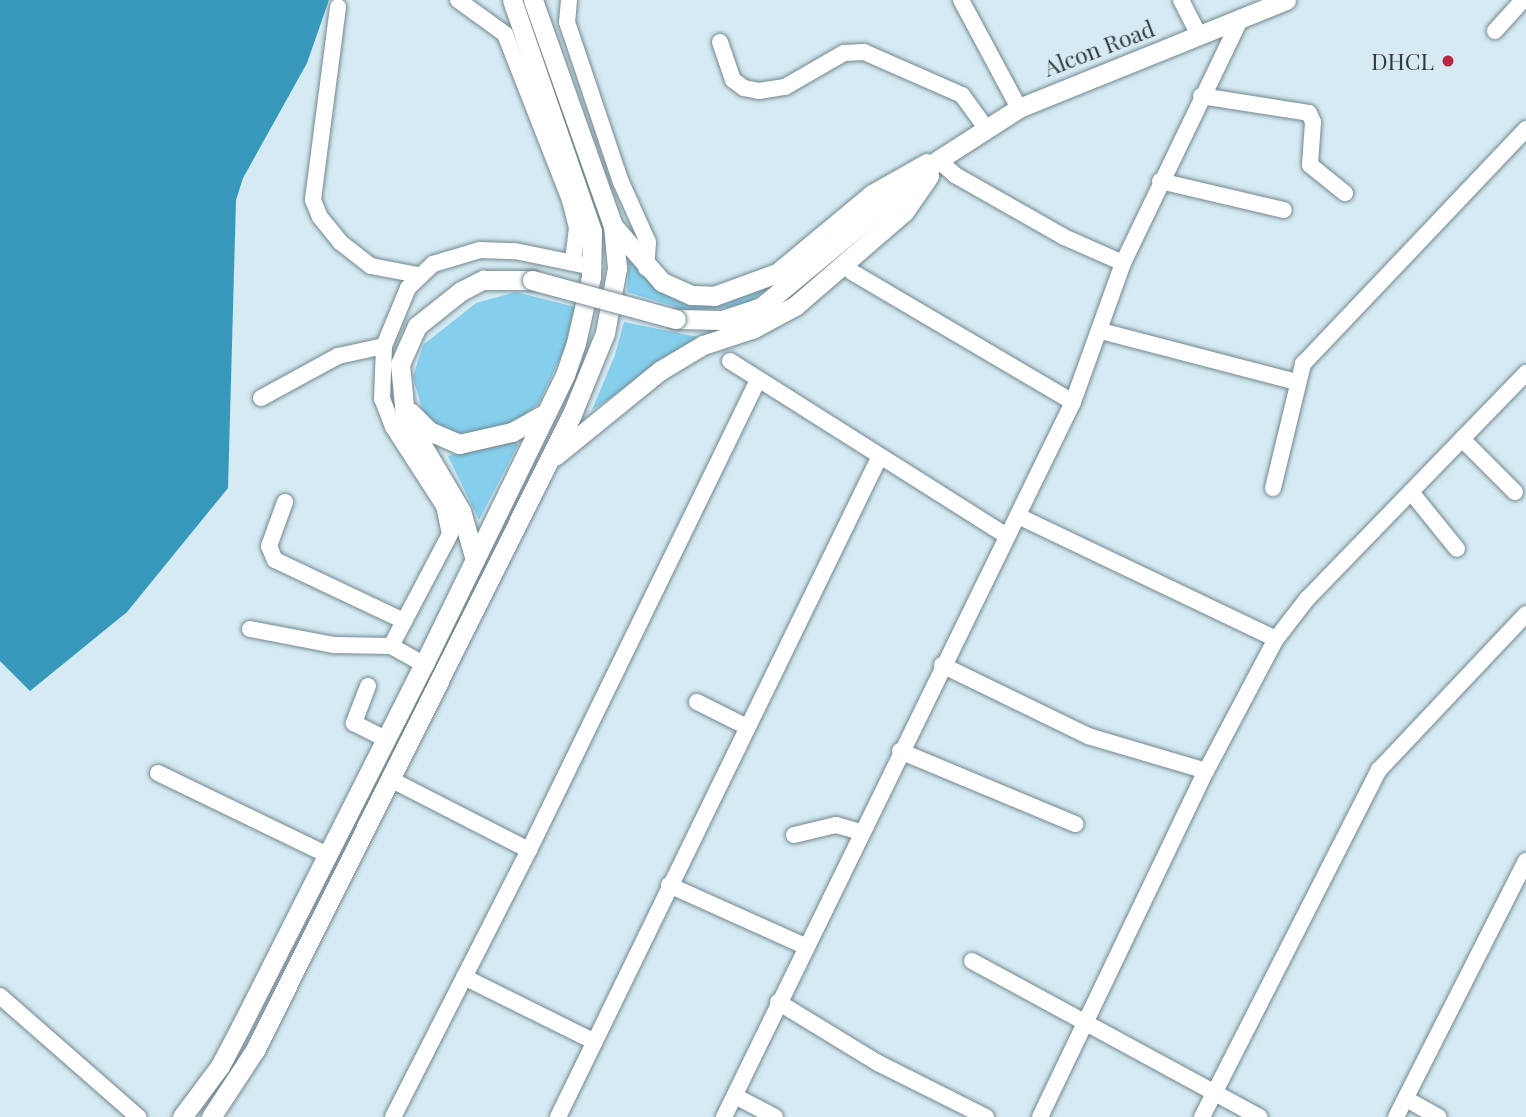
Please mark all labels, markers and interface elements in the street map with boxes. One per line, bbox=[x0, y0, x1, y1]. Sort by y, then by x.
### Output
street label: Alcon Road bbox=[1040, 14, 1158, 82]
place label: DHCL bbox=[1371, 47, 1434, 75]
marker: DHCL bbox=[1440, 53, 1456, 69]

